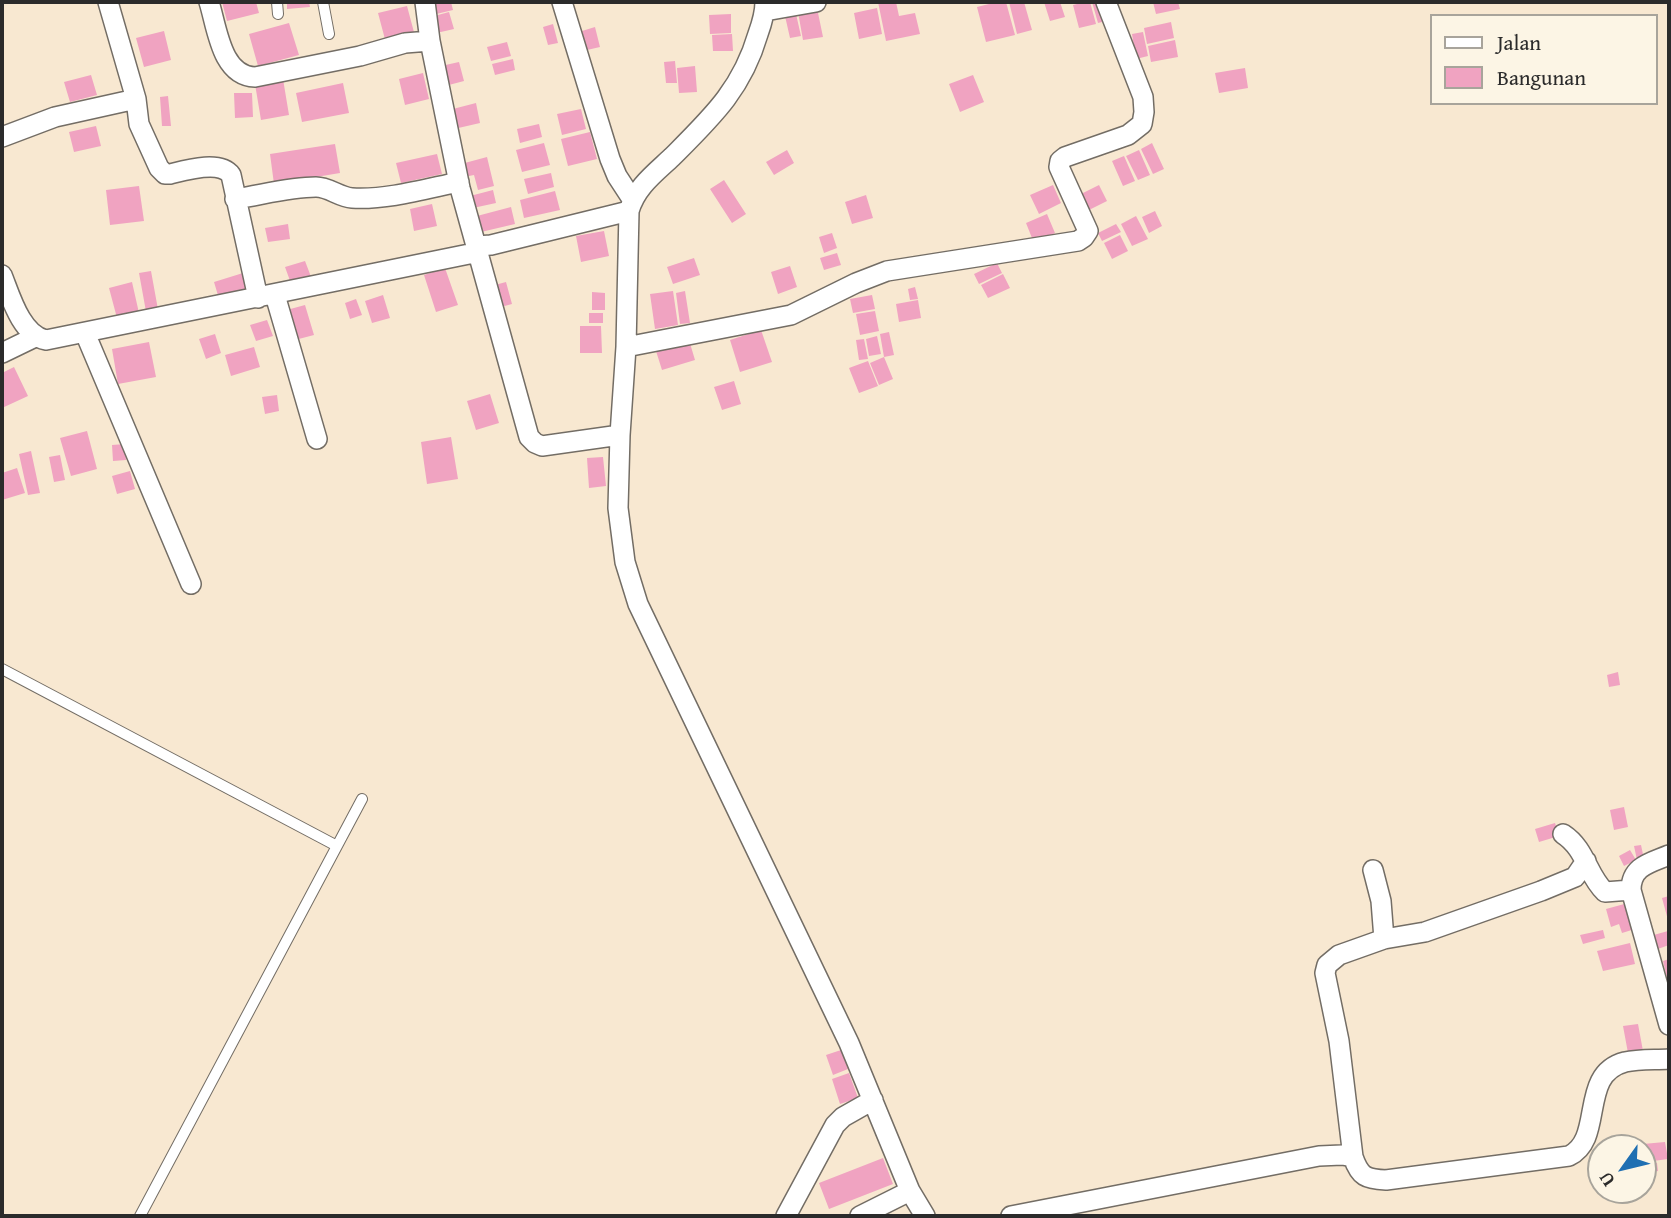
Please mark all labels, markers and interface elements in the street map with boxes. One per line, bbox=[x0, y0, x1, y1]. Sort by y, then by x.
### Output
legend bbox=[1430, 14, 1657, 105]
text: Jalan bbox=[1497, 27, 1541, 58]
text: Bangunan bbox=[1497, 62, 1586, 93]
north arrow bbox=[1587, 1134, 1657, 1204]
text: U bbox=[1591, 1166, 1621, 1193]

